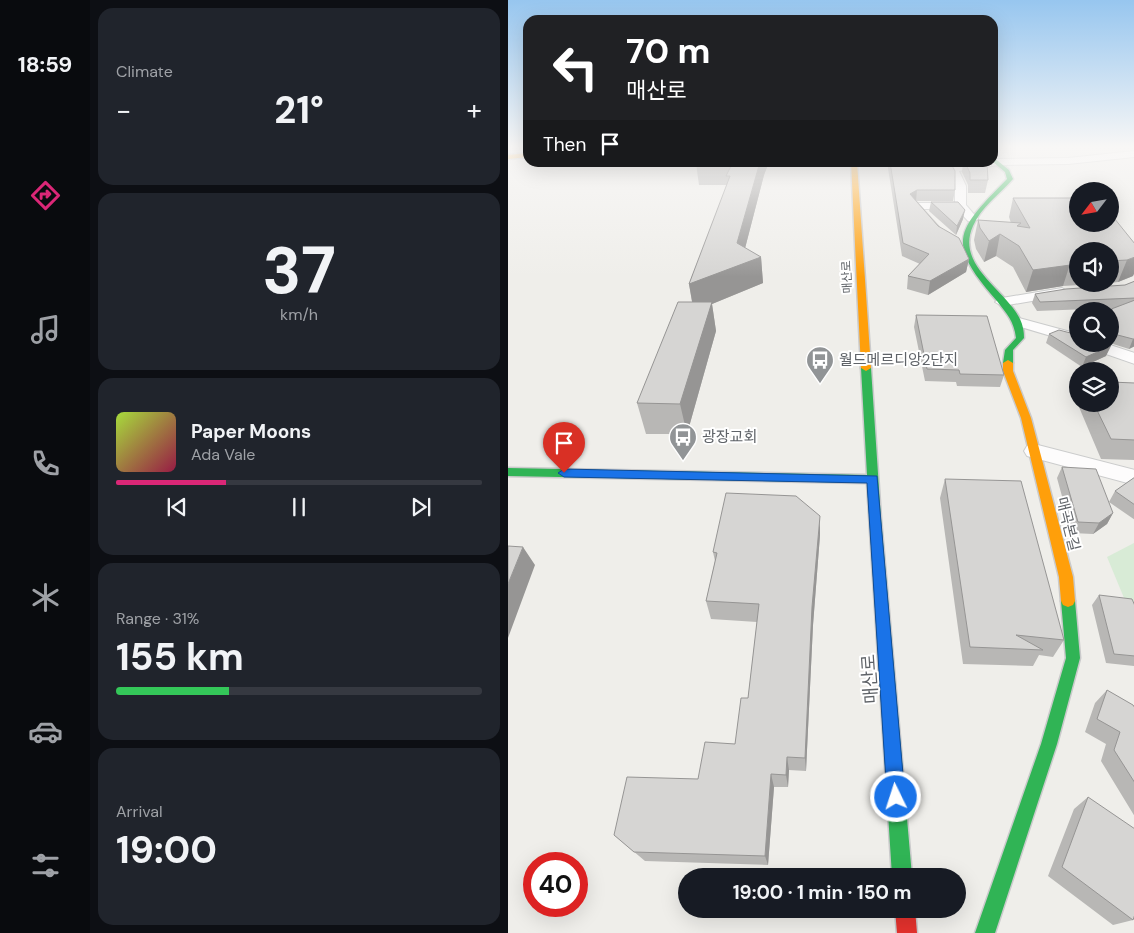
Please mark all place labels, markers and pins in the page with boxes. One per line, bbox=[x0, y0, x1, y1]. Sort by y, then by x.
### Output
bus stop icon: 월드메르디앙2단지 bbox=[805, 345, 835, 384]
place label: 월드메르디앙2단지 bbox=[839, 350, 958, 370]
pin bbox=[543, 422, 585, 473]
bus stop icon: 광장교회 bbox=[668, 422, 698, 461]
place label: 광장교회 bbox=[702, 427, 757, 447]

